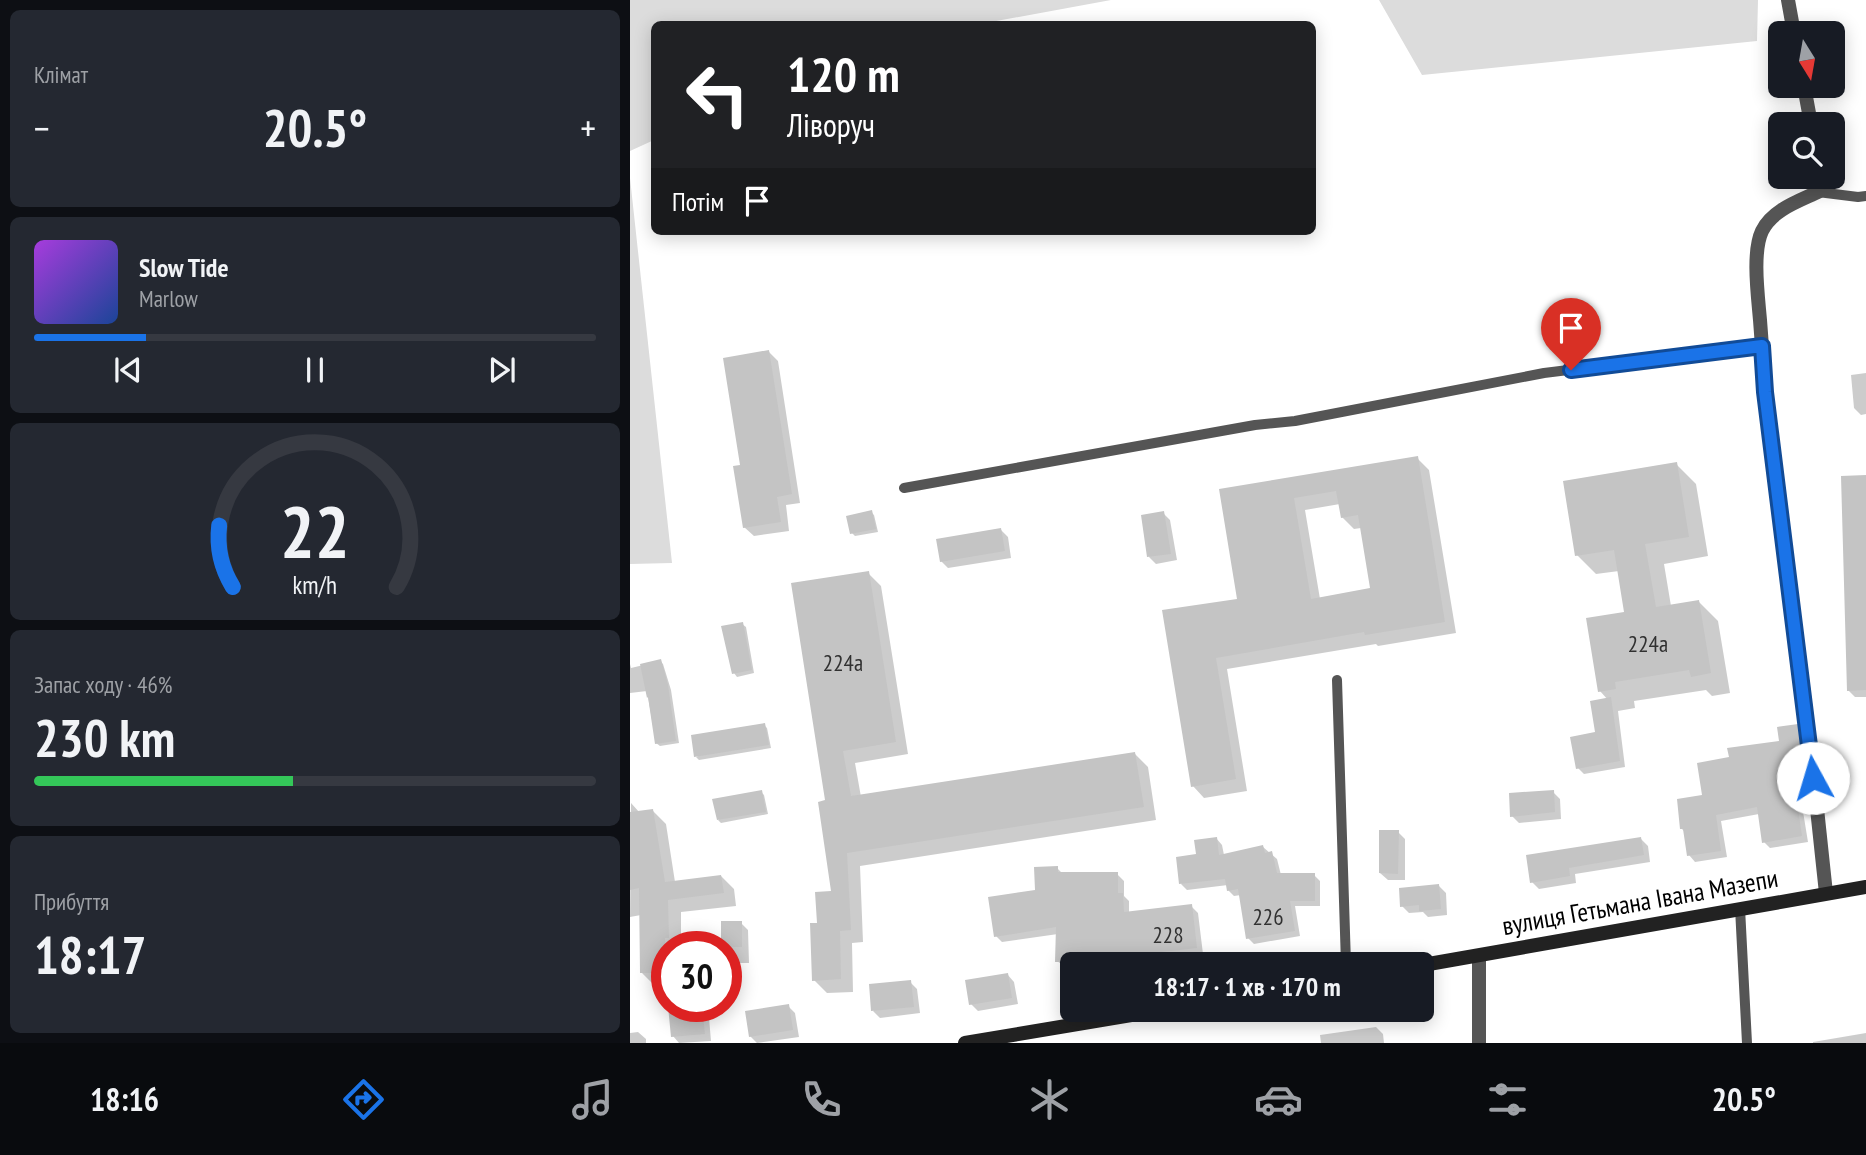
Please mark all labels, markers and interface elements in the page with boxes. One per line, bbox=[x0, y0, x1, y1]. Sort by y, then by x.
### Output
north arrow bbox=[1768, 21, 1844, 98]
map controls bbox=[1768, 21, 1845, 189]
text: 120 m bbox=[787, 42, 900, 106]
icon: left bbox=[672, 49, 763, 140]
text: Клімат bbox=[34, 60, 88, 89]
text: 20.5° bbox=[263, 94, 367, 161]
text: − bbox=[34, 103, 50, 152]
text: + bbox=[580, 103, 596, 152]
text: Ліворуч bbox=[787, 104, 875, 146]
button: search bbox=[1768, 112, 1845, 189]
icon: arrive bbox=[738, 182, 776, 220]
text: Потім bbox=[672, 185, 724, 218]
text: Slow Tide bbox=[139, 251, 229, 284]
text: Marlow bbox=[139, 284, 198, 313]
pin bbox=[1541, 298, 1601, 370]
icon: arrive bbox=[1552, 309, 1590, 347]
icon: previous bbox=[109, 351, 147, 389]
icon: pause bbox=[296, 351, 334, 389]
icon: next bbox=[483, 351, 521, 389]
text: 22 bbox=[280, 484, 350, 578]
text: km/h bbox=[293, 569, 337, 601]
house number: 224а bbox=[1628, 629, 1668, 658]
house number: 224а bbox=[823, 648, 863, 677]
text: Запас ходу · 46% bbox=[34, 670, 172, 699]
text: 230 km bbox=[34, 704, 175, 771]
position arrow bbox=[1776, 741, 1850, 815]
street label: вулиця Гетьмана Івана Мазепи bbox=[1499, 861, 1780, 942]
text: Прибуття bbox=[34, 887, 109, 916]
house number: 226 bbox=[1252, 902, 1284, 931]
house number: 228 bbox=[1152, 920, 1184, 949]
text: 18:17 bbox=[34, 921, 146, 988]
speed limit sign: 30 bbox=[651, 931, 742, 1022]
text: 18:17 · 1 хв · 170 m bbox=[1153, 970, 1341, 1003]
icon: directions bbox=[339, 1075, 388, 1124]
icon: music bbox=[568, 1075, 617, 1124]
icon: phone bbox=[797, 1075, 846, 1124]
icon: climate bbox=[1025, 1075, 1074, 1124]
icon: car bbox=[1254, 1075, 1303, 1124]
icon: filters bbox=[1483, 1075, 1532, 1124]
text: 18:16 bbox=[90, 1078, 159, 1120]
text: 20.5° bbox=[1712, 1078, 1776, 1120]

